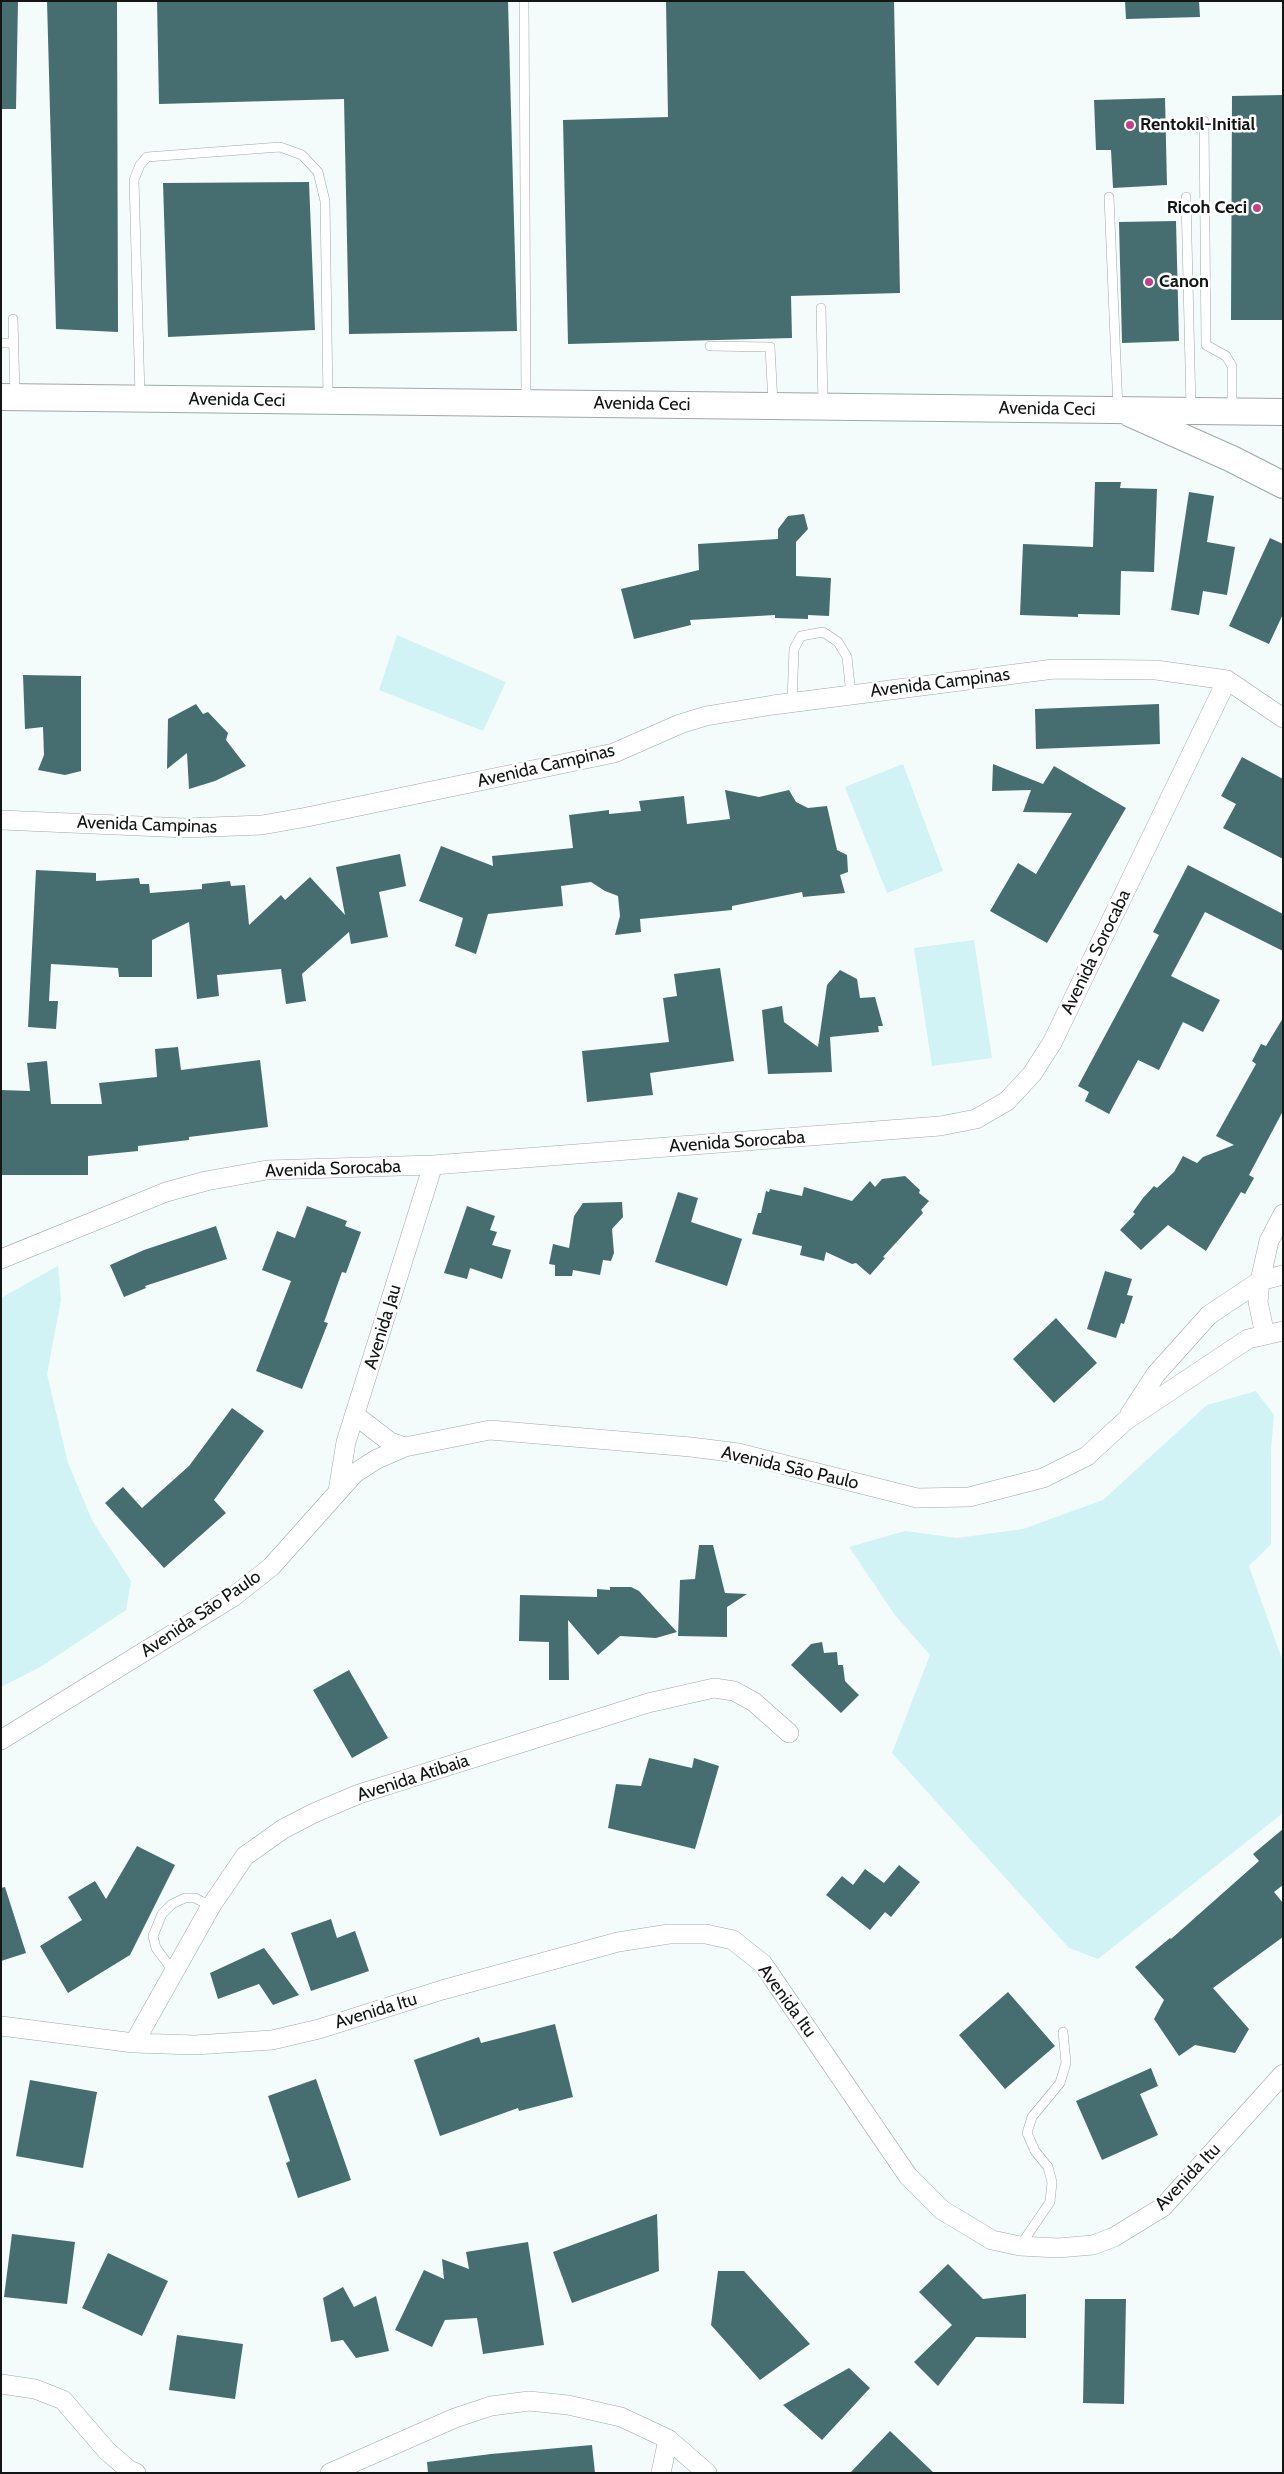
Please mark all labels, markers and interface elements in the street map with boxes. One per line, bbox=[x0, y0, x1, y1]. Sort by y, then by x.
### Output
place label: Rentokil-Initial bbox=[1140, 114, 1255, 136]
marker: Rentokil-Initial bbox=[1124, 119, 1136, 131]
place label: Ricoh Ceci bbox=[1167, 197, 1247, 219]
marker: Ricoh Ceci bbox=[1251, 202, 1263, 214]
place label: Canon bbox=[1159, 271, 1209, 293]
marker: Canon bbox=[1143, 276, 1155, 288]
street label: Avenida Ceci bbox=[188, 388, 286, 412]
street label: Avenida Ceci bbox=[593, 392, 691, 416]
street label: Avenida Ceci bbox=[998, 397, 1096, 421]
street label: Avenida Campinas bbox=[869, 664, 1011, 702]
street label: Avenida Campinas bbox=[475, 740, 617, 792]
street label: Avenida Campinas bbox=[76, 812, 218, 838]
street label: Avenida Sorocaba bbox=[1056, 886, 1136, 1018]
street label: Avenida Sorocaba bbox=[668, 1126, 806, 1158]
street label: Avenida Sorocaba bbox=[265, 1156, 401, 1182]
street label: Avenida Jau bbox=[360, 1282, 406, 1372]
street label: Avenida São Paulo bbox=[719, 1442, 861, 1494]
street label: Avenida São Paulo bbox=[137, 1566, 265, 1662]
street label: Avenida Atibaia bbox=[354, 1750, 472, 1806]
street label: Avenida Itu bbox=[753, 1960, 821, 2042]
street label: Avenida Itu bbox=[332, 1988, 420, 2034]
street label: Avenida Itu bbox=[1151, 2139, 1225, 2215]

